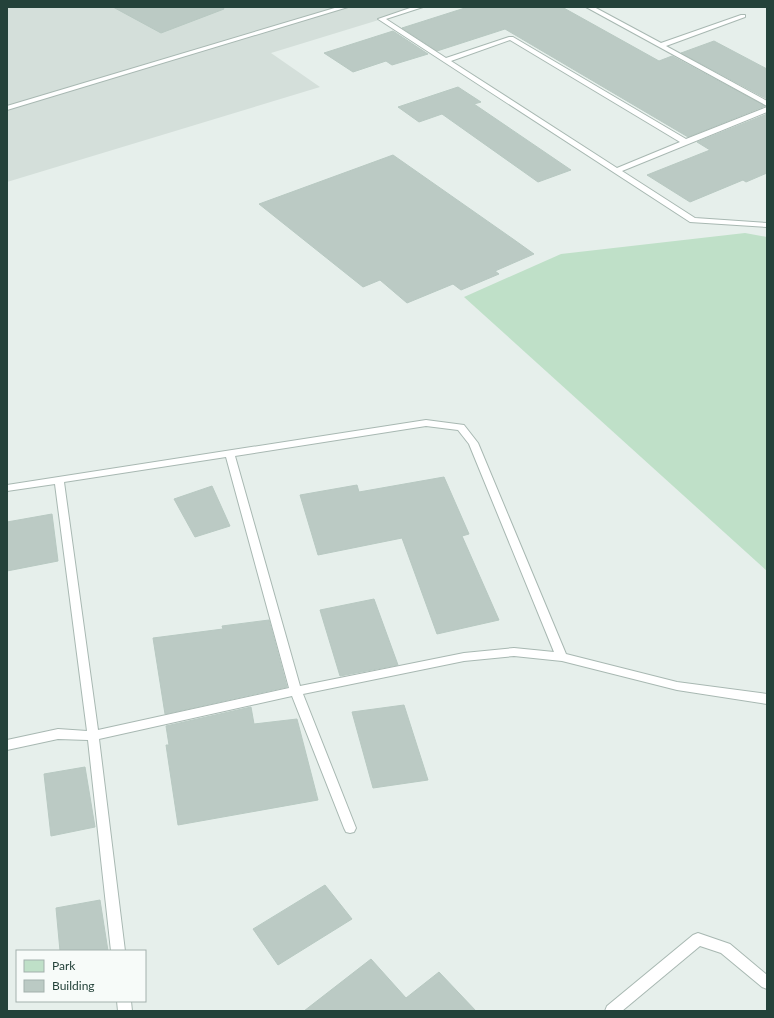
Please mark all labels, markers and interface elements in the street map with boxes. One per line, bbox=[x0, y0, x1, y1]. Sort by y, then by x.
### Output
legend bbox=[16, 950, 146, 1002]
text: Park bbox=[52, 958, 76, 973]
text: Building bbox=[52, 978, 95, 993]

